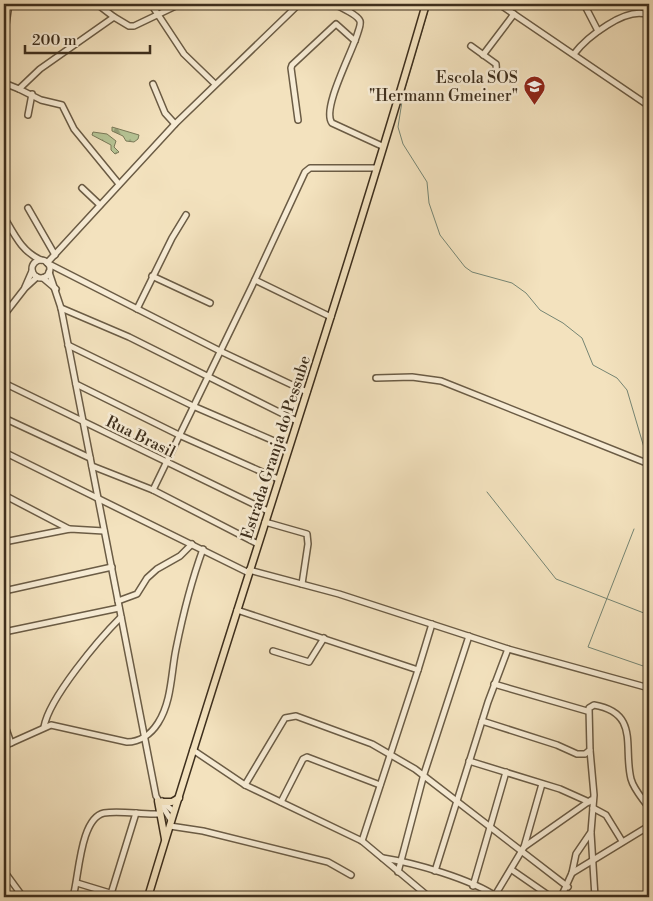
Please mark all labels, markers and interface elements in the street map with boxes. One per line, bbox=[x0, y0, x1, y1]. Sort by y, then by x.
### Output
scale bar bbox=[25, 22, 150, 54]
text: 200 m bbox=[32, 31, 77, 50]
place label: Escola SOS "Hermann Gmeiner" bbox=[369, 68, 518, 106]
school or university icon: Escola SOS "Hermann Gmeiner" bbox=[522, 74, 546, 105]
street label: Estrada Granja do Pessube bbox=[237, 353, 315, 542]
street label: Rua Brasil bbox=[103, 412, 179, 462]

